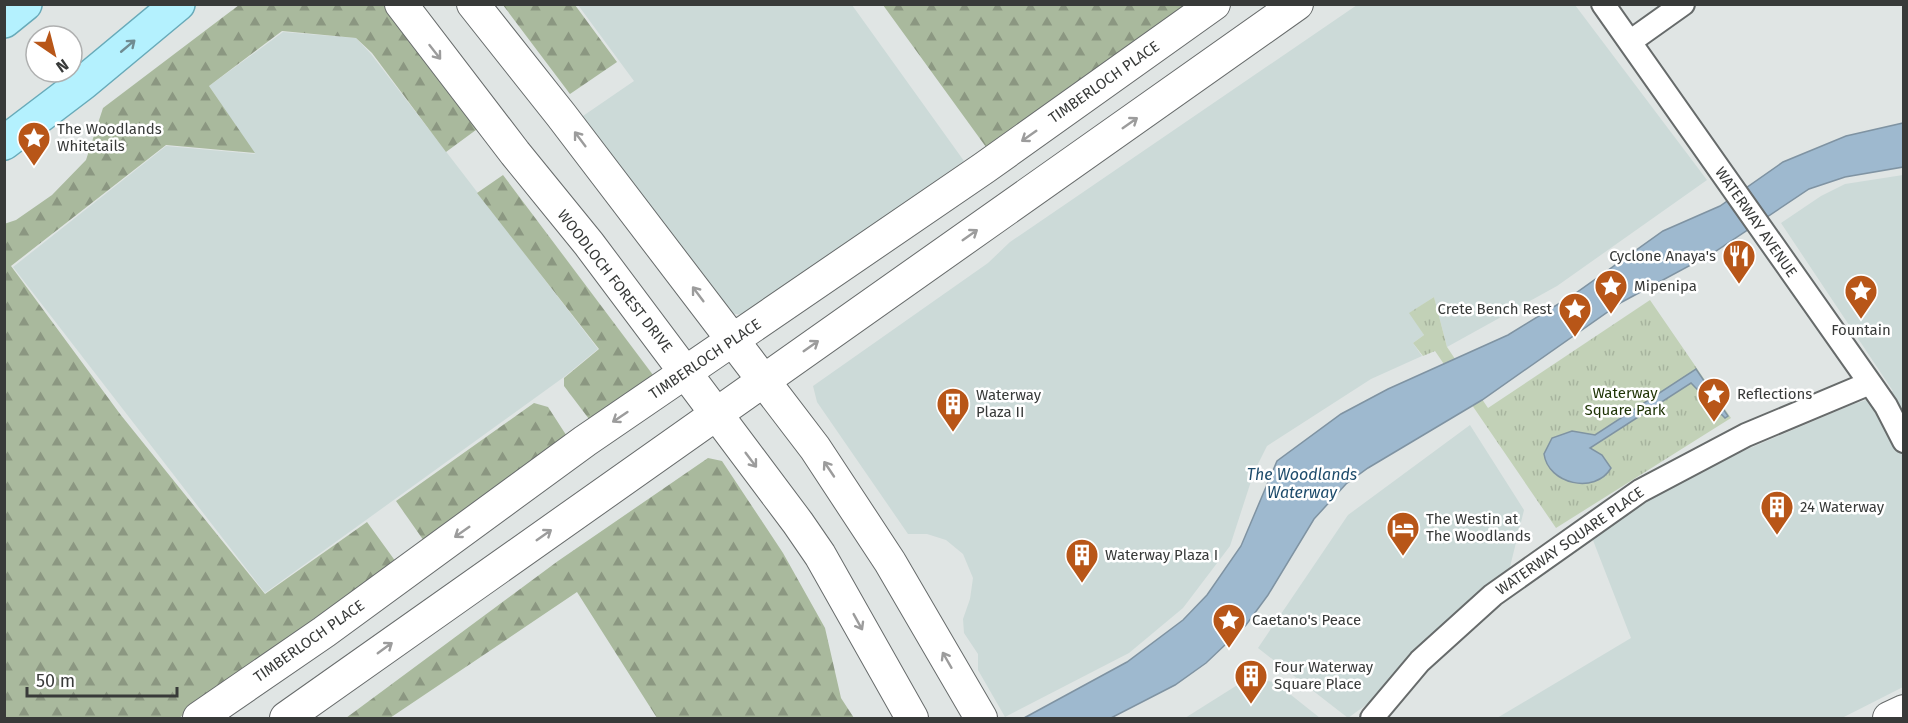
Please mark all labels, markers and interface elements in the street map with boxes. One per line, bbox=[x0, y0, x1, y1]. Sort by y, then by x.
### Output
north arrow bbox=[24, 24, 84, 84]
street label: TIMBERLOCH PLACE bbox=[1045, 37, 1163, 127]
one-way arrow bbox=[120, 39, 135, 53]
one-way arrow bbox=[429, 43, 442, 59]
text: N bbox=[53, 55, 72, 77]
one-way arrow bbox=[1122, 117, 1138, 129]
place icon: The Woodlands Whitetails bbox=[16, 120, 52, 167]
place label: The Woodlands Whitetails bbox=[57, 120, 162, 155]
one-way arrow bbox=[1022, 130, 1038, 142]
one-way arrow bbox=[573, 131, 586, 147]
street label: WATERWAY AVENUE bbox=[1711, 163, 1801, 281]
street label: WOODLOCH FOREST DRIVE bbox=[554, 206, 676, 356]
one-way arrow bbox=[962, 229, 978, 241]
restaurant icon: Cyclone Anaya's bbox=[1721, 238, 1757, 285]
place label: Cyclone Anaya's bbox=[1609, 247, 1716, 265]
place icon: Mipenipa bbox=[1593, 268, 1629, 315]
place icon: Fountain bbox=[1843, 273, 1879, 320]
place label: Mipenipa bbox=[1634, 277, 1697, 295]
one-way arrow bbox=[692, 286, 704, 302]
place icon: Crete Bench Rest bbox=[1557, 291, 1593, 338]
place label: Crete Bench Rest bbox=[1438, 300, 1553, 318]
street label: TIMBERLOCH PLACE bbox=[646, 315, 764, 403]
place label: Fountain bbox=[1831, 321, 1891, 339]
one-way arrow bbox=[802, 340, 818, 352]
place icon: Reflections bbox=[1696, 376, 1732, 423]
park label: Waterway Square Park bbox=[1584, 384, 1666, 419]
place label: Reflections bbox=[1737, 385, 1812, 403]
building icon: Waterway Plaza II bbox=[935, 386, 971, 433]
place label: Waterway Plaza II bbox=[976, 386, 1042, 421]
one-way arrow bbox=[612, 411, 629, 423]
one-way arrow bbox=[744, 451, 757, 467]
one-way arrow bbox=[823, 461, 835, 477]
water label: The Woodlands Waterway bbox=[1247, 465, 1357, 502]
street label: WATERWAY SQUARE PLACE bbox=[1492, 483, 1648, 599]
building icon: 24 Waterway bbox=[1759, 489, 1795, 536]
place label: 24 Waterway bbox=[1800, 498, 1885, 516]
hotel icon: The Westin at The Woodlands bbox=[1385, 510, 1421, 557]
place label: The Westin at The Woodlands bbox=[1426, 510, 1531, 545]
one-way arrow bbox=[455, 526, 471, 538]
one-way arrow bbox=[535, 529, 551, 541]
building icon: Waterway Plaza I bbox=[1064, 537, 1100, 584]
place label: Waterway Plaza I bbox=[1105, 546, 1218, 564]
street label: TIMBERLOCH PLACE bbox=[250, 596, 368, 686]
place icon: Caetano's Peace bbox=[1211, 602, 1247, 649]
place label: Caetano's Peace bbox=[1252, 611, 1361, 629]
one-way arrow bbox=[853, 613, 864, 631]
one-way arrow bbox=[376, 642, 392, 654]
one-way arrow bbox=[941, 652, 953, 669]
building icon: Four Waterway Square Place bbox=[1233, 658, 1269, 705]
place label: Four Waterway Square Place bbox=[1274, 658, 1374, 693]
scale bar bbox=[27, 660, 177, 698]
text: 50 m bbox=[36, 670, 75, 692]

